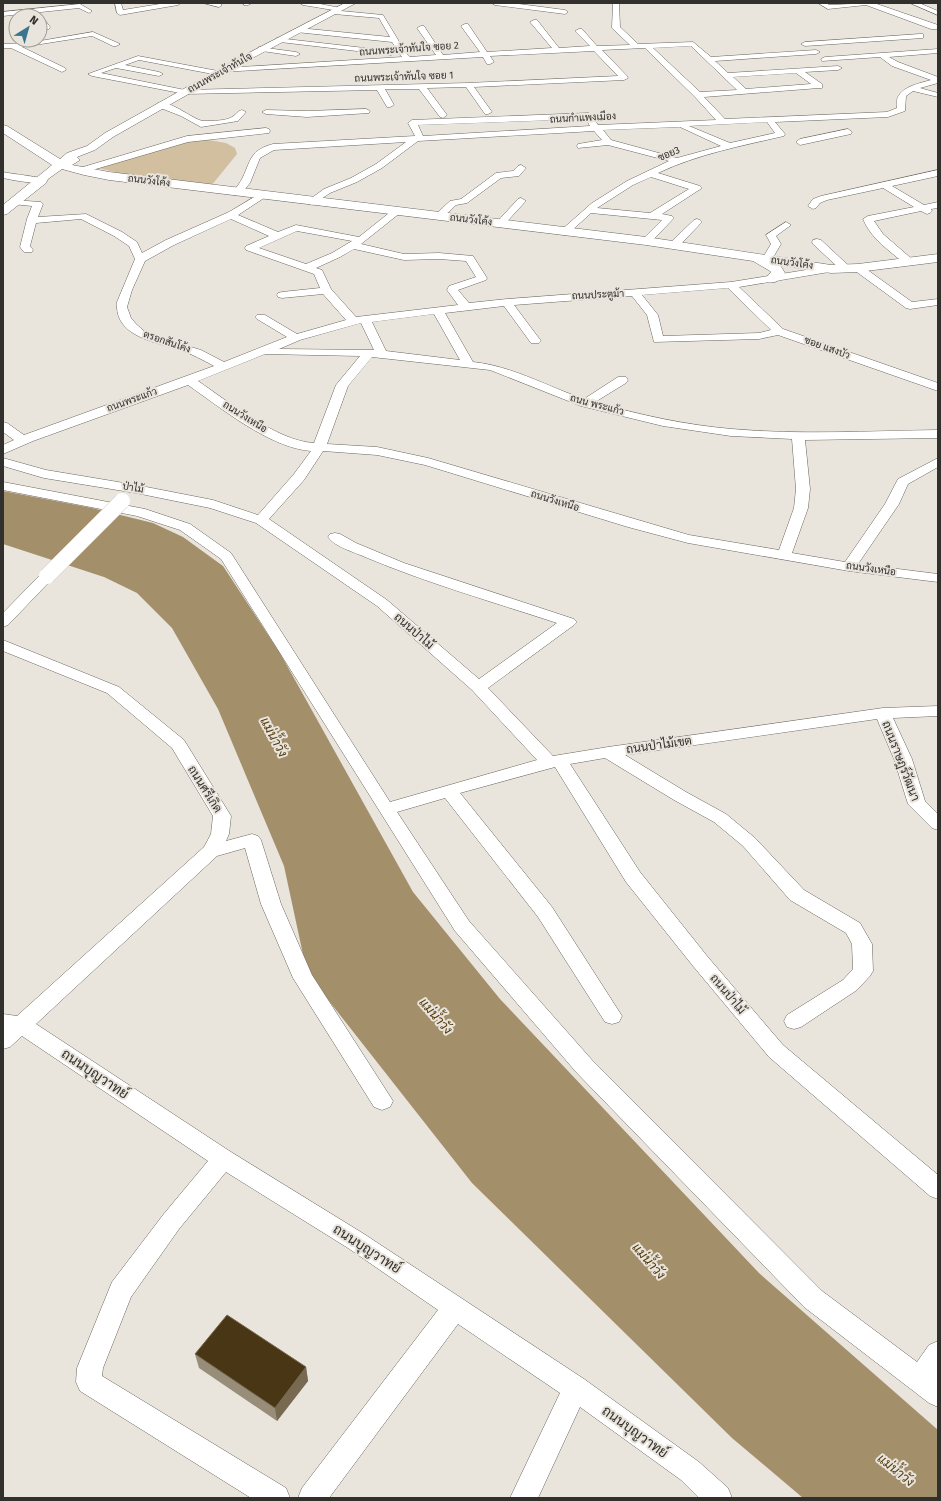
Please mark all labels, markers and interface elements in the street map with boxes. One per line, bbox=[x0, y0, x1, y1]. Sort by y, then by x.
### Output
north arrow bbox=[8, 8, 48, 48]
text: N bbox=[27, 13, 41, 28]
street label: ถนนพระเจ้าทันใจ ซอย 2 bbox=[359, 39, 459, 58]
street label: ถนนพระเจ้าทันใจ bbox=[185, 49, 254, 96]
street label: ถนนพระเจ้าทันใจ ซอย 1 bbox=[354, 68, 454, 85]
street label: ถนนกำแพงเมือง bbox=[550, 109, 616, 126]
street label: ซอย3 bbox=[656, 144, 682, 164]
street label: ถนนวังโค้ง bbox=[127, 171, 171, 190]
street label: ถนนวังโค้ง bbox=[449, 210, 493, 229]
street label: ถนนวังโค้ง bbox=[770, 253, 814, 272]
street label: ถนนประตูม้า bbox=[571, 287, 625, 303]
street label: ตรอกสันโค้ง bbox=[142, 327, 192, 356]
street label: ซอย แสงบัว bbox=[802, 333, 852, 362]
street label: ถนนพระแก้ว bbox=[105, 384, 159, 415]
street label: ถนน พระแก้ว bbox=[569, 391, 625, 418]
street label: ถนนวังเหนือ bbox=[221, 398, 270, 435]
street label: ป่าไม้ bbox=[121, 479, 146, 496]
street label: ถนนวังเหนือ bbox=[529, 487, 581, 514]
street label: ถนนวังเหนือ bbox=[845, 559, 897, 578]
street label: ถนนป่าไม้ bbox=[391, 609, 438, 653]
water label: แม่น้ำวัง bbox=[257, 712, 295, 759]
street label: ถนนราษฎร์วัฒนา bbox=[878, 719, 924, 803]
street label: ถนนป่าไม้เขต bbox=[625, 732, 693, 757]
street label: ถนนศรีเกิด bbox=[185, 762, 226, 815]
street label: ถนนป่าไม้ bbox=[707, 970, 750, 1018]
water label: แม่น้ำวัง bbox=[416, 992, 459, 1037]
street label: ถนนบุญวาทย์ bbox=[57, 1044, 133, 1104]
street label: ถนนบุญวาทย์ bbox=[329, 1220, 405, 1278]
water label: แม่น้ำวัง bbox=[629, 1237, 672, 1282]
street label: ถนนบุญวาทย์ bbox=[598, 1401, 672, 1463]
water label: แม่น้ำวัง bbox=[875, 1447, 921, 1489]

